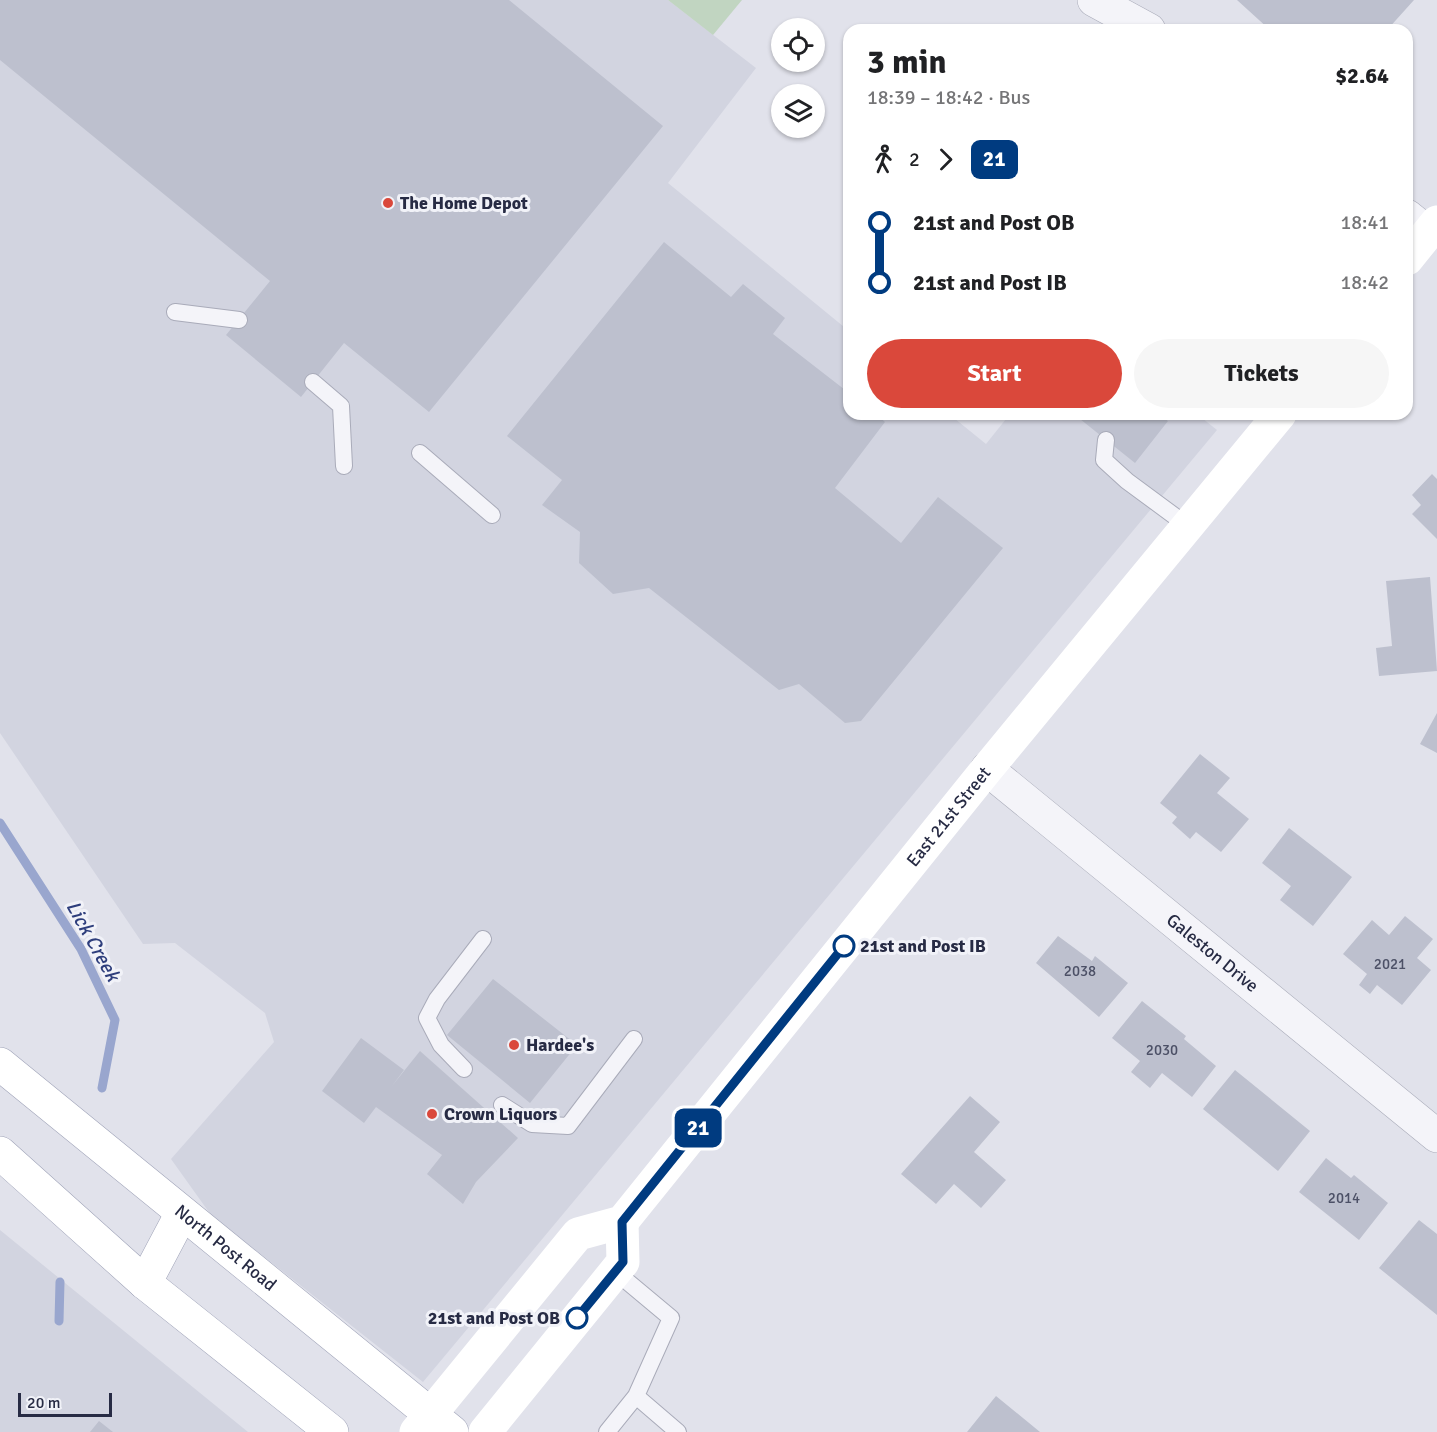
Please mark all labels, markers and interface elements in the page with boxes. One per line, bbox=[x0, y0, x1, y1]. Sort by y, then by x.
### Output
map controls bbox=[771, 18, 825, 138]
button: locate bbox=[771, 18, 825, 72]
text: 3 min bbox=[867, 42, 947, 83]
text: $2.64 bbox=[1335, 62, 1389, 89]
button: layers bbox=[771, 84, 825, 138]
text: 18:39 – 18:42 · Bus bbox=[867, 85, 1030, 110]
icon: walk bbox=[867, 143, 900, 176]
icon: forward bbox=[929, 143, 962, 176]
text: 21 bbox=[983, 146, 1006, 172]
text: 2 bbox=[909, 147, 920, 172]
place label: The Home Depot bbox=[400, 192, 528, 214]
marker: The Home Depot bbox=[381, 196, 395, 210]
text: 21st and Post OB bbox=[913, 209, 1075, 236]
text: 18:41 bbox=[1340, 210, 1389, 235]
text: 21st and Post IB bbox=[913, 269, 1067, 296]
text: 18:42 bbox=[1340, 270, 1389, 295]
button: Start bbox=[867, 339, 1122, 408]
button: Tickets bbox=[1134, 339, 1389, 408]
street label: East 21st Street bbox=[902, 762, 995, 871]
water label: Lick Creek bbox=[61, 896, 126, 987]
street label: Galeston Drive bbox=[1162, 909, 1263, 997]
marker: 21st and Post IB bbox=[833, 935, 855, 957]
place label: 21st and Post IB bbox=[860, 935, 986, 957]
house number: 2021 bbox=[1374, 955, 1406, 973]
house number: 2038 bbox=[1064, 962, 1096, 980]
place label: Hardee's bbox=[526, 1034, 594, 1056]
marker: Hardee's bbox=[507, 1038, 521, 1052]
house number: 2030 bbox=[1146, 1041, 1178, 1059]
place label: Crown Liquors bbox=[444, 1103, 557, 1125]
marker: Crown Liquors bbox=[425, 1107, 439, 1121]
line badge: 21 bbox=[671, 1108, 725, 1148]
text: 21 bbox=[687, 1115, 709, 1141]
house number: 2014 bbox=[1328, 1189, 1360, 1207]
street label: North Post Road bbox=[170, 1200, 281, 1296]
place label: 21st and Post OB bbox=[428, 1307, 560, 1329]
marker: 21st and Post OB bbox=[566, 1307, 588, 1329]
scale bar bbox=[18, 1390, 112, 1418]
text: 20 m bbox=[27, 1393, 61, 1413]

